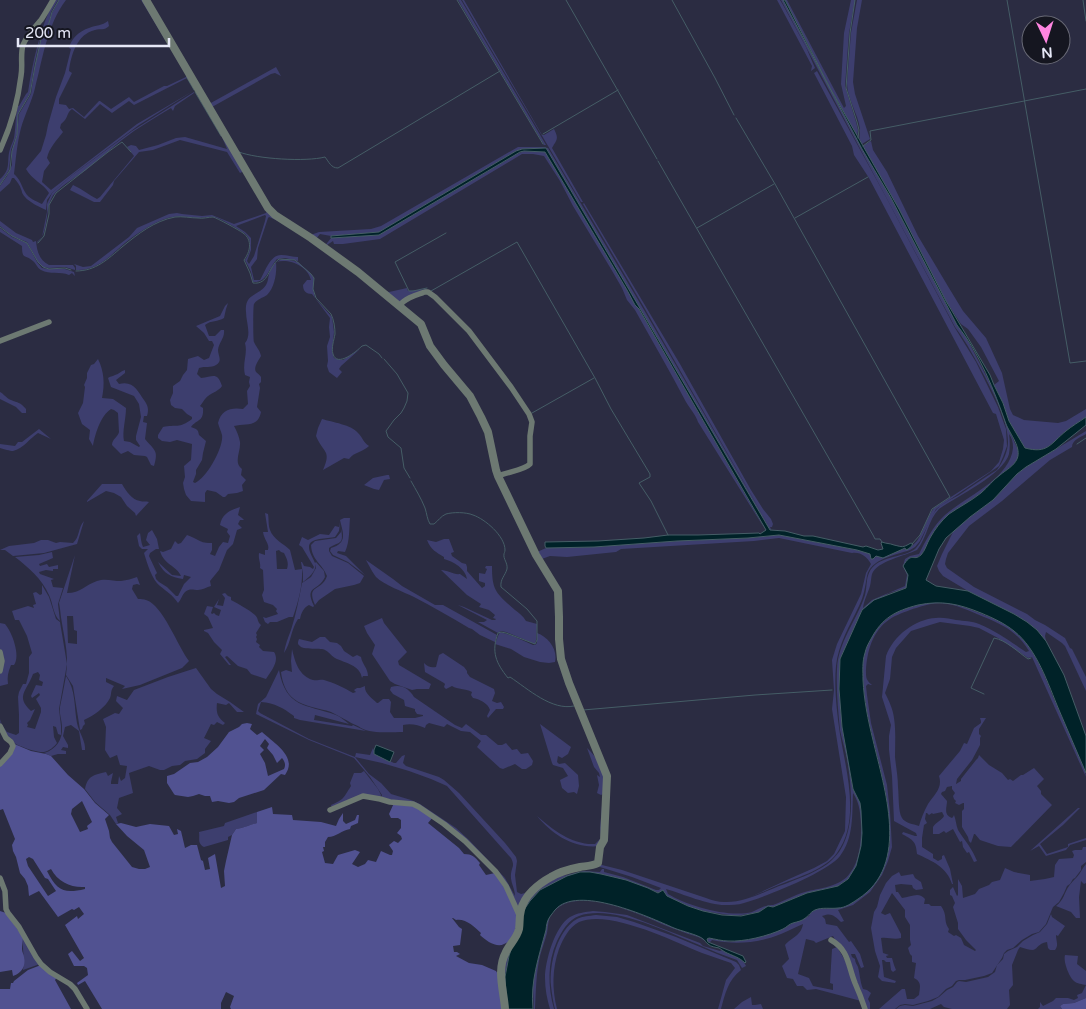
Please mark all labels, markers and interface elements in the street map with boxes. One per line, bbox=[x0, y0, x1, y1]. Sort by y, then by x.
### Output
scale bar bbox=[18, 15, 169, 47]
north arrow bbox=[1021, 15, 1071, 65]
text: 200 m bbox=[25, 24, 71, 42]
text: N bbox=[1041, 44, 1053, 61]

